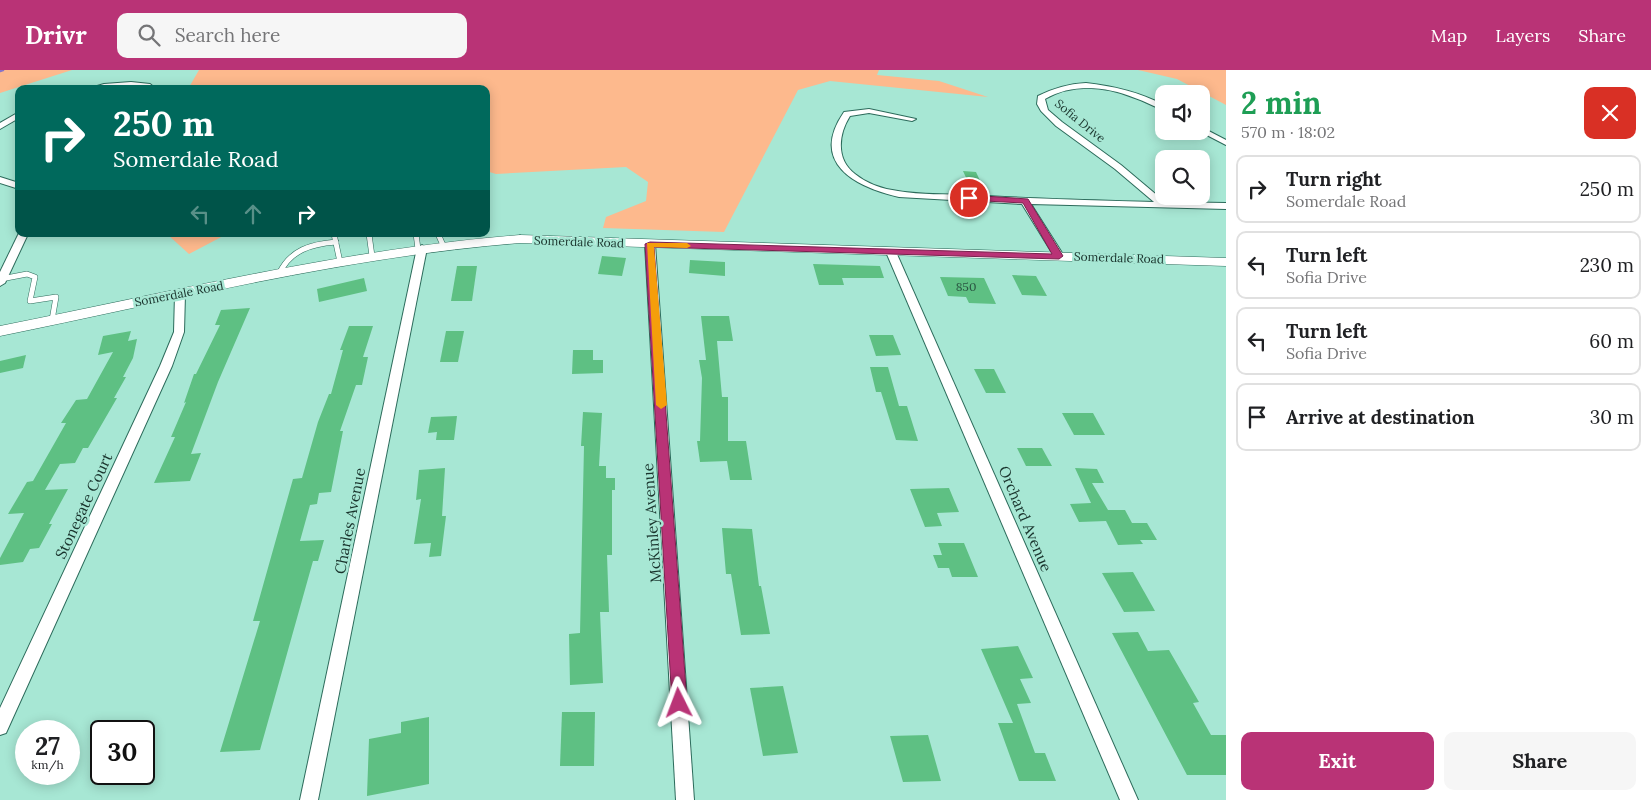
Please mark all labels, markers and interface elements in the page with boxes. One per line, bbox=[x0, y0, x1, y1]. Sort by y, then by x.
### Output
search box bbox=[117, 13, 467, 58]
text: Drivr bbox=[25, 20, 87, 51]
icon: search bbox=[135, 21, 163, 49]
text: Search here bbox=[175, 23, 280, 47]
text: Map bbox=[1431, 24, 1467, 47]
text: Layers bbox=[1495, 24, 1550, 47]
text: Share bbox=[1578, 24, 1626, 47]
text: 2 min bbox=[1241, 84, 1321, 122]
map controls bbox=[1155, 85, 1210, 205]
button: sound bbox=[1155, 85, 1210, 140]
button: close bbox=[1584, 87, 1636, 139]
street label: Sofia Drive bbox=[1052, 96, 1109, 146]
text: 250 m bbox=[113, 101, 214, 146]
icon: right bbox=[30, 105, 95, 170]
text: 570 m · 18:02 bbox=[1241, 122, 1335, 142]
text: Somerdale Road bbox=[113, 145, 279, 173]
button: search bbox=[1155, 150, 1210, 205]
text: Turn right bbox=[1286, 167, 1382, 191]
icon: right bbox=[1243, 175, 1271, 203]
pin bbox=[948, 177, 990, 219]
text: 250 m bbox=[1580, 177, 1634, 201]
icon: arrive bbox=[955, 184, 983, 212]
text: Somerdale Road bbox=[1286, 191, 1406, 211]
icon: left bbox=[186, 200, 214, 228]
icon: ahead bbox=[239, 200, 267, 228]
icon: right bbox=[292, 200, 320, 228]
street label: Somerdale Road bbox=[534, 232, 624, 251]
text: Turn left bbox=[1286, 243, 1367, 267]
street label: Somerdale Road bbox=[1074, 248, 1164, 267]
icon: left bbox=[1243, 251, 1271, 279]
text: 230 m bbox=[1580, 253, 1634, 277]
text: Sofia Drive bbox=[1286, 267, 1367, 287]
street label: Somerdale Road bbox=[133, 278, 225, 309]
house number: 850 bbox=[956, 279, 976, 294]
text: Turn left bbox=[1286, 319, 1367, 343]
icon: left bbox=[1243, 327, 1271, 355]
text: 60 m bbox=[1589, 329, 1634, 353]
text: Sofia Drive bbox=[1286, 343, 1367, 363]
icon: arrive bbox=[1243, 403, 1271, 431]
text: Arrive at destination bbox=[1286, 405, 1475, 429]
text: 30 m bbox=[1590, 405, 1634, 429]
street label: Stonegate Court bbox=[51, 450, 116, 562]
street label: McKinley Avenue bbox=[638, 463, 665, 583]
street label: Orchard Avenue bbox=[995, 463, 1056, 575]
street label: Charles Avenue bbox=[330, 466, 369, 576]
position arrow bbox=[652, 676, 704, 728]
speed limit sign: 30 bbox=[90, 720, 155, 785]
text: 27 bbox=[35, 730, 60, 762]
button: Exit bbox=[1241, 732, 1434, 790]
button: Share bbox=[1444, 732, 1636, 790]
text: km/h bbox=[31, 757, 64, 772]

